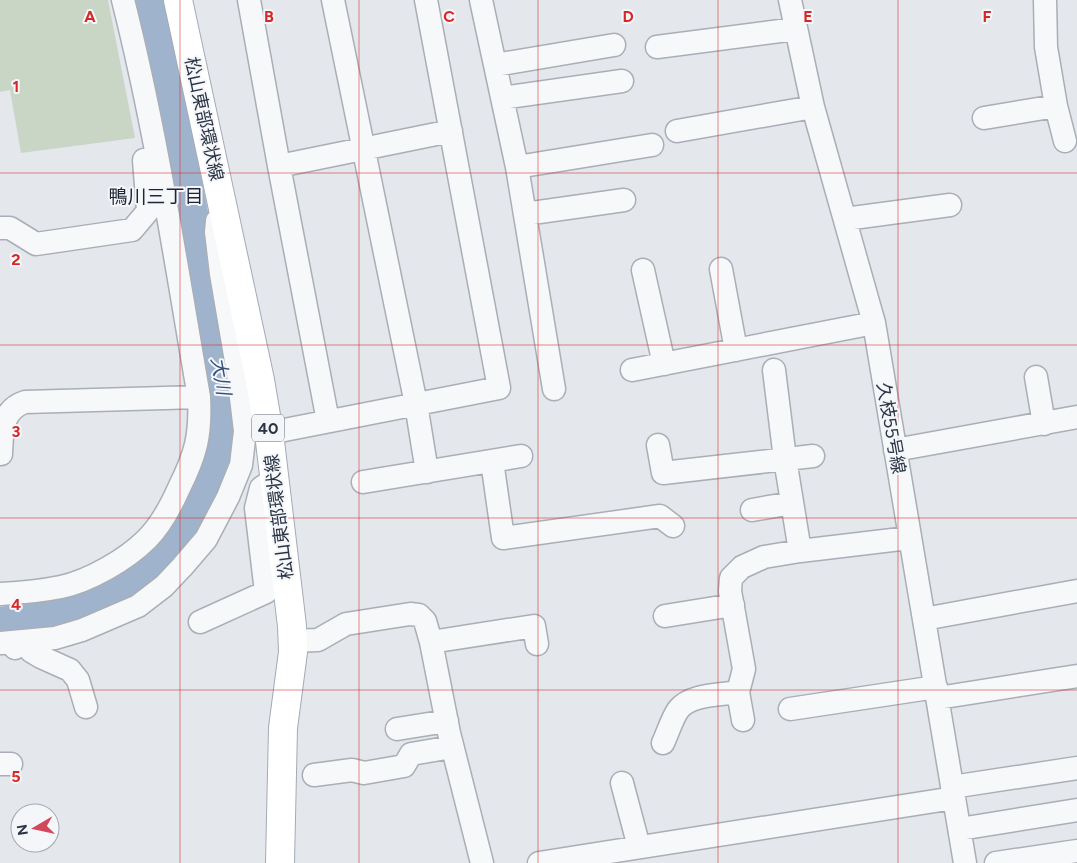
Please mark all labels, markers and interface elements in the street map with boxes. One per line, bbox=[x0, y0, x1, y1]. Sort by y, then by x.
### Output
text: A bbox=[84, 7, 96, 26]
text: B bbox=[264, 7, 274, 26]
text: C bbox=[443, 7, 455, 26]
text: D bbox=[622, 7, 634, 26]
text: E bbox=[803, 7, 813, 26]
text: F bbox=[983, 7, 992, 26]
street label: 松山東部環状線 bbox=[180, 55, 228, 183]
text: 1 bbox=[13, 77, 19, 96]
district label: 鴨川三丁目 bbox=[108, 185, 204, 208]
text: 2 bbox=[11, 250, 21, 269]
water label: 大川 bbox=[206, 355, 236, 399]
street label: 久枝55号線 bbox=[872, 380, 910, 476]
road number: 40 bbox=[252, 414, 284, 442]
text: 3 bbox=[12, 422, 21, 441]
street label: 松山東部環状線 bbox=[260, 453, 298, 581]
text: 4 bbox=[11, 595, 21, 614]
text: 5 bbox=[11, 767, 21, 786]
north arrow bbox=[10, 803, 60, 853]
text: N bbox=[13, 823, 32, 837]

